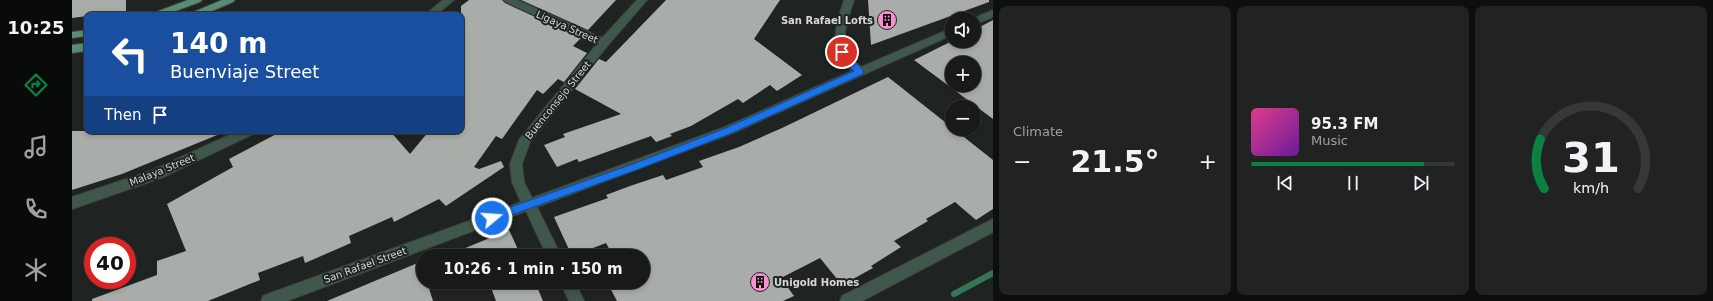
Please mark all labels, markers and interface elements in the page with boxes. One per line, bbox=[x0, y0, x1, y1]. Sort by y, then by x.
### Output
street label: Ligaya Street bbox=[534, 8, 600, 46]
building icon: San Rafael Lofts bbox=[876, 9, 898, 31]
map controls bbox=[945, 12, 981, 136]
button: sound bbox=[945, 12, 981, 48]
place label: San Rafael Lofts bbox=[781, 15, 873, 26]
text: 10:25 bbox=[7, 17, 65, 38]
text: 140 m bbox=[170, 27, 267, 60]
icon: left bbox=[104, 28, 156, 80]
pin bbox=[825, 35, 859, 69]
icon: arrive bbox=[831, 41, 853, 63]
button: + bbox=[945, 56, 981, 92]
street label: Buenconsejo Street bbox=[523, 59, 593, 141]
text: Buenviaje Street bbox=[170, 61, 319, 82]
icon: directions bbox=[22, 71, 50, 99]
button: − bbox=[945, 100, 981, 136]
icon: arrive bbox=[149, 104, 171, 126]
text: Then bbox=[104, 106, 141, 124]
text: 95.3 FM bbox=[1311, 115, 1378, 133]
text: Climate bbox=[1013, 124, 1063, 139]
text: 31 bbox=[1562, 132, 1620, 181]
icon: music bbox=[22, 133, 50, 161]
text: Music bbox=[1311, 133, 1348, 148]
text: 21.5° bbox=[1070, 144, 1160, 179]
text: − bbox=[1013, 149, 1031, 174]
text: + bbox=[1199, 149, 1217, 174]
street label: Malaya Street bbox=[128, 152, 196, 188]
icon: previous bbox=[1274, 172, 1296, 194]
icon: pause bbox=[1342, 172, 1364, 194]
icon: next bbox=[1410, 172, 1432, 194]
text: km/h bbox=[1573, 179, 1609, 195]
icon: phone bbox=[22, 195, 50, 223]
position arrow bbox=[471, 197, 513, 239]
speed limit sign: 40 bbox=[84, 237, 136, 289]
street label: San Rafael Street bbox=[322, 245, 408, 285]
icon: climate bbox=[22, 256, 50, 284]
text: 10:26 · 1 min · 150 m bbox=[443, 260, 623, 278]
building icon: Unigold Homes bbox=[749, 271, 771, 293]
place label: Unigold Homes bbox=[774, 277, 859, 288]

